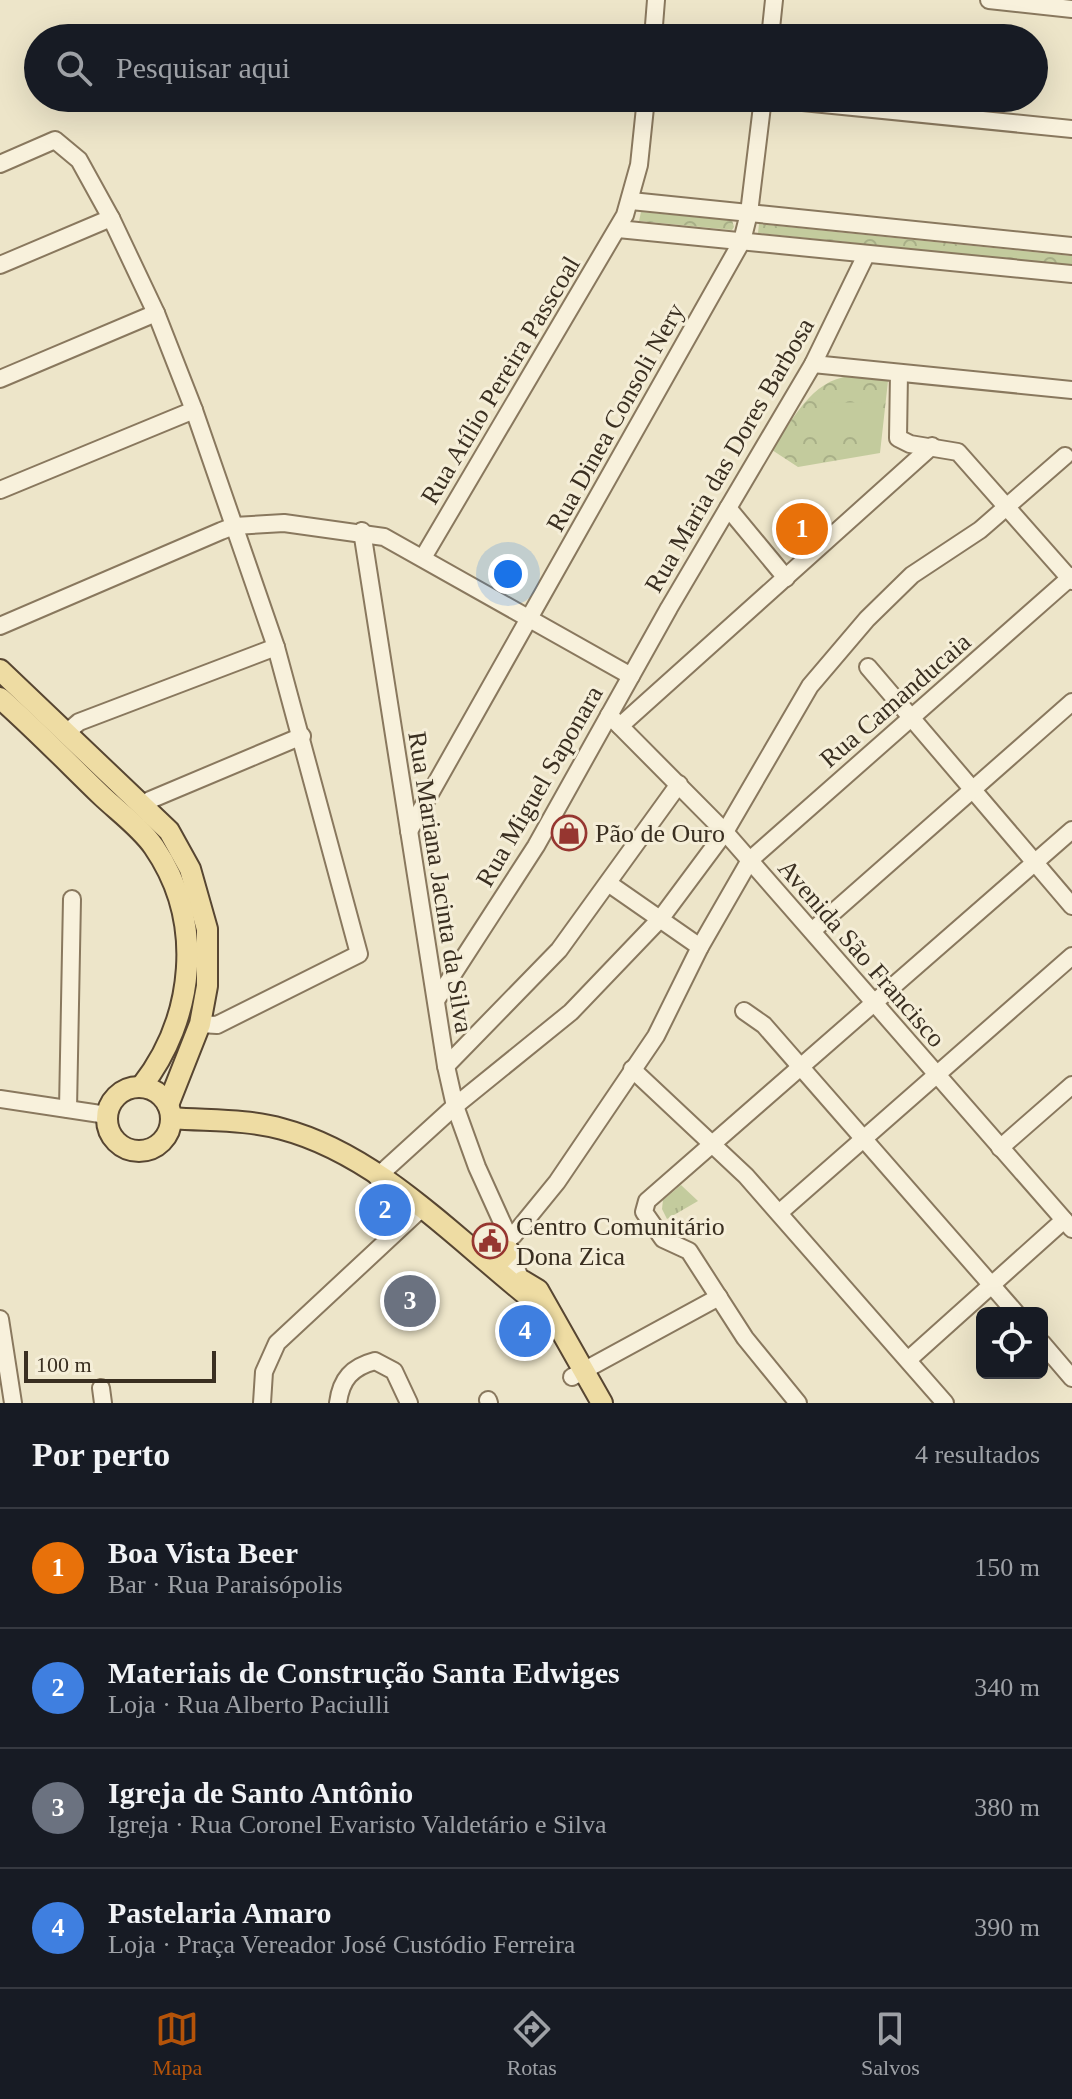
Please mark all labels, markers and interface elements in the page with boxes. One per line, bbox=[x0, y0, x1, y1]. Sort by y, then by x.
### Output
search box bbox=[24, 24, 1048, 112]
icon: search bbox=[52, 46, 96, 90]
text: Pesquisar aqui bbox=[116, 51, 290, 84]
street label: Rua Atílio Pereira Passcoal bbox=[415, 251, 586, 509]
street label: Rua Dinea Consoli Nery bbox=[541, 298, 690, 536]
street label: Rua Maria das Dores Barbosa bbox=[639, 313, 820, 598]
pin: 1 bbox=[776, 499, 828, 559]
your location bbox=[488, 554, 528, 594]
street label: Rua Camanducaia bbox=[814, 627, 977, 774]
street label: Rua Miguel Saponara bbox=[470, 680, 609, 892]
street label: Rua Mariana Jacinta da Silva bbox=[402, 729, 479, 1035]
shop icon: Pão de Ouro bbox=[550, 814, 588, 852]
place label: Pão de Ouro bbox=[595, 819, 725, 848]
street label: Avenida São Francisco bbox=[772, 854, 951, 1053]
pin: 2 bbox=[359, 1180, 411, 1240]
place label: Centro Comunitário Dona Zica bbox=[516, 1212, 725, 1271]
public building icon: Centro Comunitário Dona Zica bbox=[471, 1222, 509, 1260]
pin: 3 bbox=[384, 1271, 436, 1331]
pin: 4 bbox=[499, 1301, 551, 1361]
map controls bbox=[976, 1307, 1048, 1379]
button: locate bbox=[976, 1307, 1048, 1379]
scale bar bbox=[24, 1347, 216, 1383]
text: 100 m bbox=[36, 1352, 92, 1377]
text: Por perto bbox=[32, 1436, 170, 1473]
text: 4 resultados bbox=[915, 1440, 1040, 1469]
text: Boa Vista Beer bbox=[108, 1536, 298, 1569]
text: 1 bbox=[52, 1553, 65, 1582]
text: 150 m bbox=[974, 1553, 1040, 1582]
text: Bar · Rua Paraisópolis bbox=[108, 1570, 343, 1599]
text: Materiais de Construção Santa Edwiges bbox=[108, 1656, 620, 1689]
text: 2 bbox=[52, 1673, 65, 1702]
text: 340 m bbox=[974, 1673, 1040, 1702]
text: Loja · Rua Alberto Paciulli bbox=[108, 1690, 390, 1719]
text: Igreja de Santo Antônio bbox=[108, 1776, 413, 1809]
text: 3 bbox=[52, 1793, 65, 1822]
text: 380 m bbox=[974, 1793, 1040, 1822]
text: Igreja · Rua Coronel Evaristo Valdetário e Silva bbox=[108, 1810, 606, 1839]
text: Pastelaria Amaro bbox=[108, 1896, 332, 1929]
text: 4 bbox=[52, 1913, 65, 1942]
text: 390 m bbox=[974, 1913, 1040, 1942]
text: Loja · Praça Vereador José Custódio Ferreira bbox=[108, 1930, 575, 1959]
tab: Mapa bbox=[152, 2007, 202, 2081]
tab: Rotas bbox=[507, 2007, 557, 2081]
tab: Salvos bbox=[861, 2007, 920, 2081]

